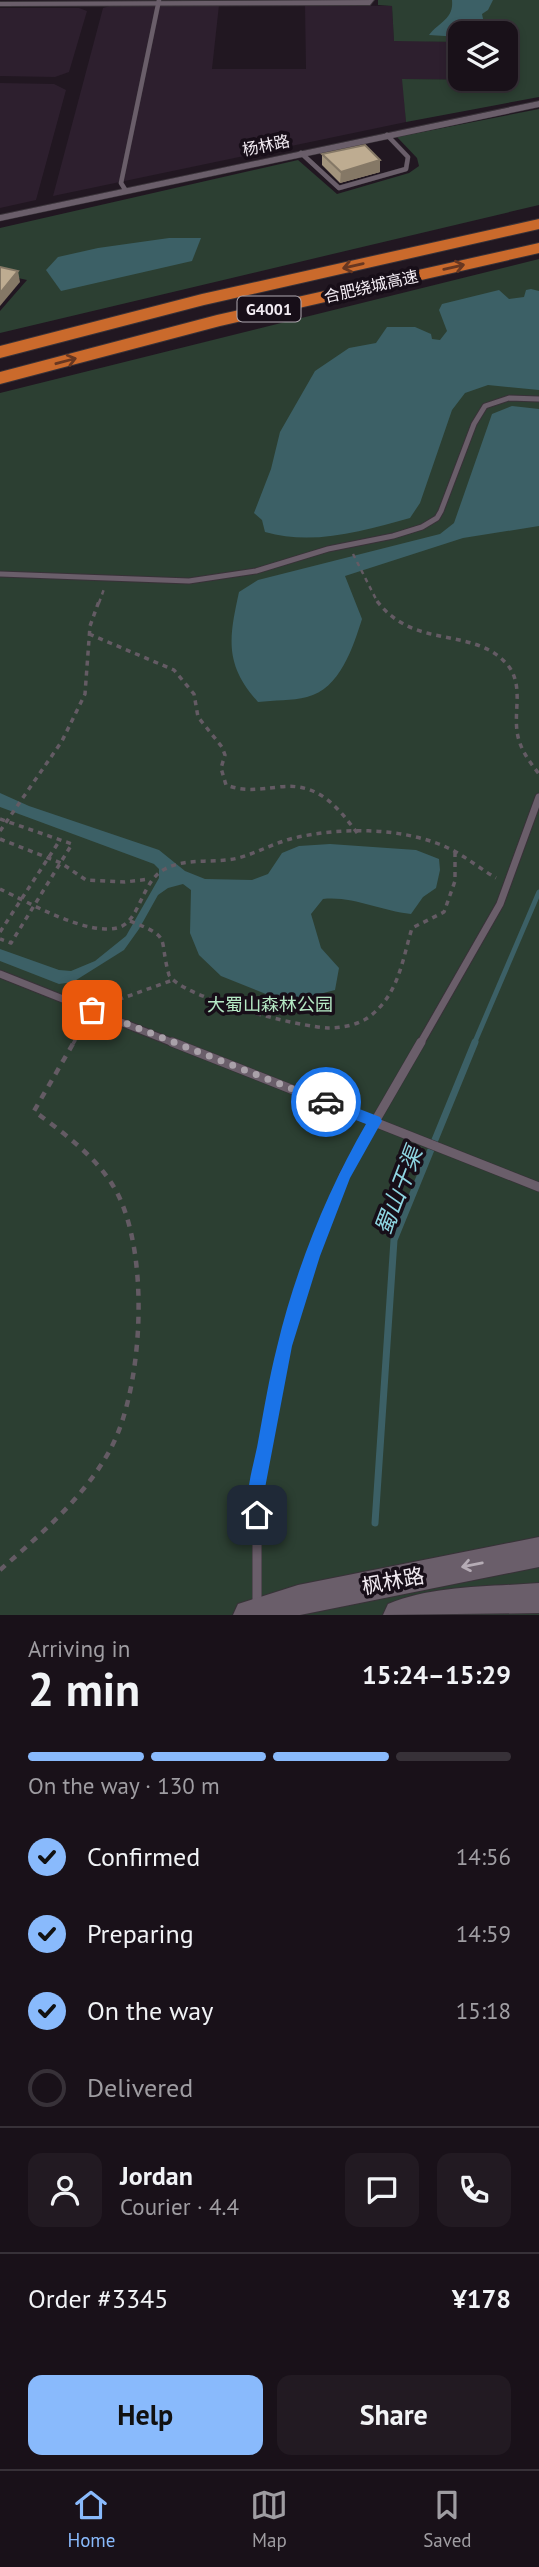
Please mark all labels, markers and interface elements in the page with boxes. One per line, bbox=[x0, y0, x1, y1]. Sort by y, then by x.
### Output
map controls bbox=[448, 21, 518, 91]
button: layers bbox=[448, 21, 518, 91]
street label: 杨林路 bbox=[240, 130, 292, 160]
one-way arrow bbox=[342, 260, 365, 273]
one-way arrow bbox=[442, 260, 465, 273]
street label: 合肥绕城高速 bbox=[322, 265, 420, 307]
road number: G4001 bbox=[238, 296, 300, 322]
one-way arrow bbox=[54, 354, 77, 367]
pin bbox=[62, 980, 122, 1040]
icon: bag bbox=[73, 991, 111, 1029]
park label: 大蜀山森林公园 bbox=[207, 993, 333, 1016]
courier bbox=[291, 1067, 361, 1137]
icon: car bbox=[307, 1083, 345, 1121]
water label: 蜀山干渠 bbox=[368, 1140, 429, 1239]
pin bbox=[227, 1485, 287, 1545]
icon: home bbox=[238, 1496, 276, 1534]
one-way arrow bbox=[461, 1559, 484, 1572]
street label: 枫林路 bbox=[360, 1562, 426, 1600]
text: Arriving in bbox=[28, 1634, 130, 1663]
text: 15:24–15:29 bbox=[362, 1658, 511, 1691]
text: 2 min bbox=[28, 1659, 140, 1719]
text: On the way · 130 m bbox=[28, 1771, 220, 1800]
icon: check bbox=[28, 1838, 66, 1876]
text: Confirmed bbox=[87, 1840, 200, 1873]
text: 14:56 bbox=[456, 1842, 511, 1871]
icon: check bbox=[28, 1915, 66, 1953]
text: Preparing bbox=[87, 1917, 194, 1950]
text: 14:59 bbox=[456, 1919, 511, 1948]
icon: check bbox=[28, 1992, 66, 2030]
text: On the way bbox=[87, 1994, 213, 2027]
text: 15:18 bbox=[456, 1996, 511, 2025]
text: Delivered bbox=[87, 2071, 193, 2104]
button: person bbox=[28, 2153, 102, 2227]
button: chat bbox=[345, 2153, 419, 2227]
button: phone bbox=[437, 2153, 511, 2227]
text: Jordan bbox=[120, 2159, 193, 2192]
text: Courier · 4.4 bbox=[120, 2192, 239, 2221]
text: Order #3345 bbox=[28, 2282, 168, 2315]
text: ¥178 bbox=[452, 2282, 511, 2315]
button: Help bbox=[28, 2375, 263, 2455]
button: Share bbox=[277, 2375, 511, 2455]
tab: Home bbox=[67, 2486, 115, 2552]
tab: Map bbox=[250, 2486, 288, 2552]
tab: Saved bbox=[423, 2486, 472, 2552]

